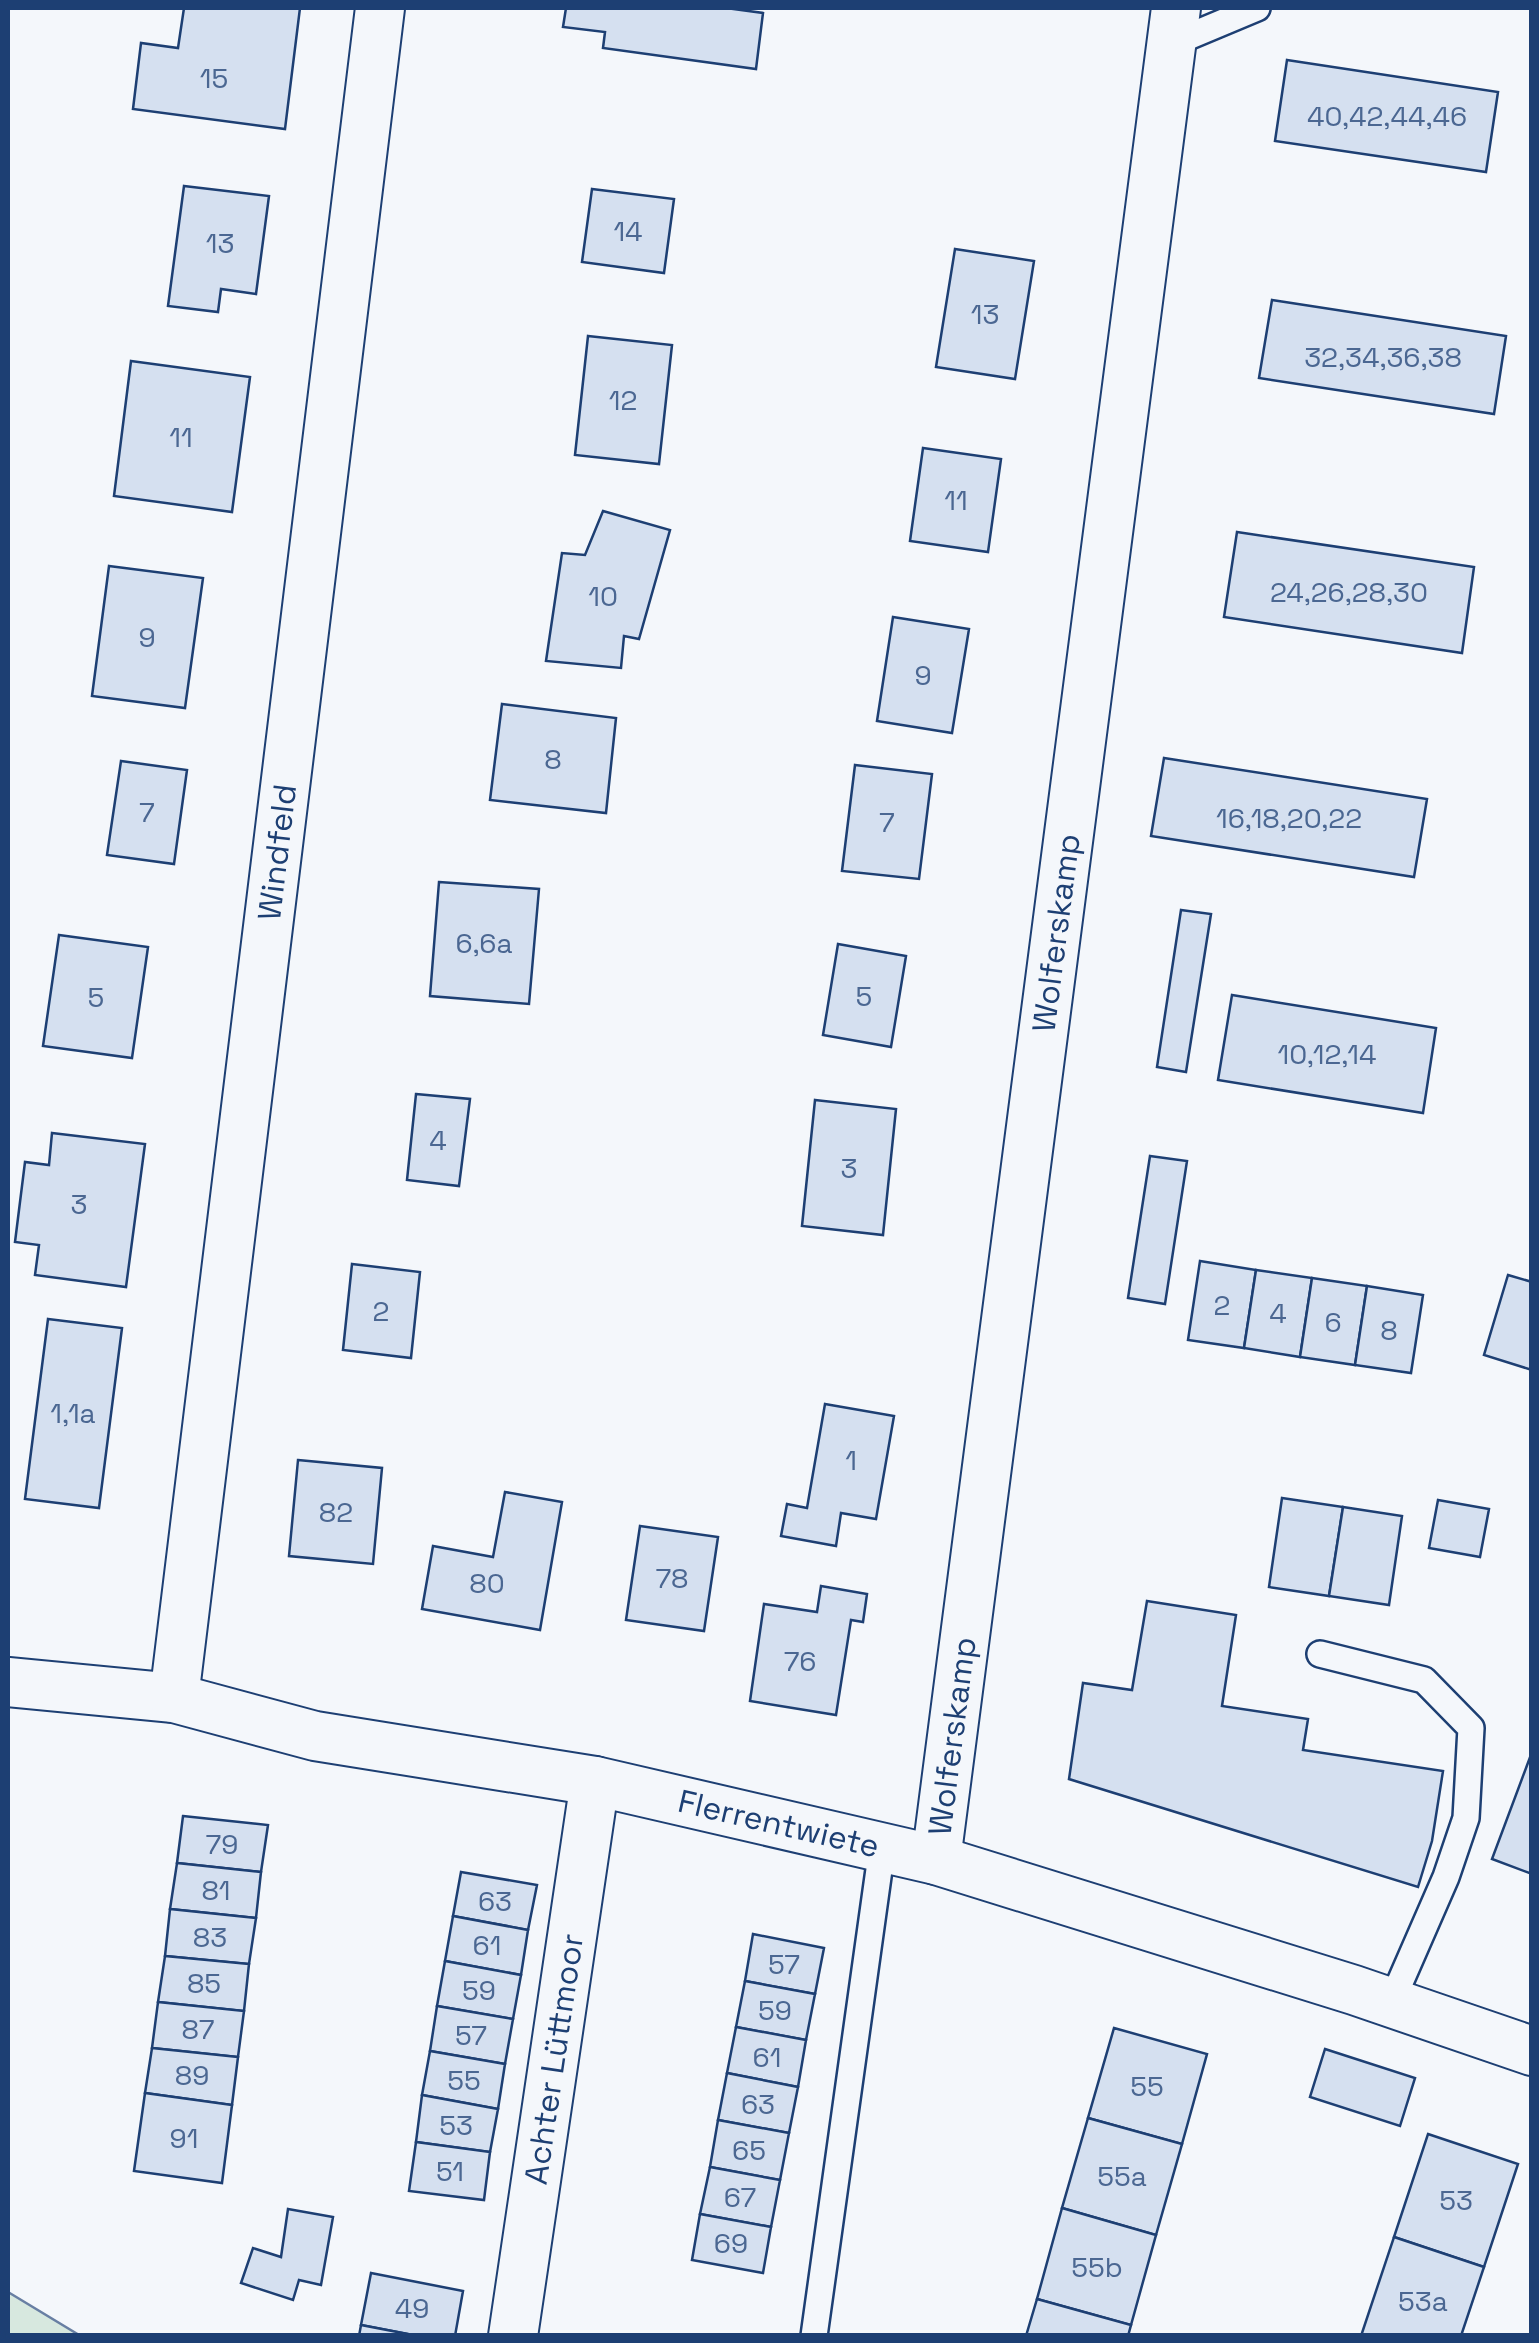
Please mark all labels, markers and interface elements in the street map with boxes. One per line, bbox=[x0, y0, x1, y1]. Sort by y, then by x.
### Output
house number: 15 bbox=[200, 60, 228, 96]
house number: 40,42,44,46 bbox=[1307, 98, 1467, 134]
house number: 14 bbox=[613, 213, 643, 249]
house number: 13 bbox=[206, 225, 234, 261]
house number: 13 bbox=[971, 296, 999, 332]
house number: 32,34,36,38 bbox=[1304, 339, 1462, 375]
house number: 12 bbox=[609, 382, 637, 418]
house number: 11 bbox=[169, 419, 193, 455]
house number: 11 bbox=[944, 482, 968, 518]
house number: 24,26,28,30 bbox=[1270, 574, 1428, 610]
house number: 10 bbox=[588, 578, 618, 614]
house number: 9 bbox=[138, 619, 156, 655]
house number: 9 bbox=[914, 657, 932, 693]
house number: 8 bbox=[544, 741, 562, 777]
street label: Windfeld bbox=[249, 782, 305, 923]
house number: 7 bbox=[139, 794, 155, 830]
house number: 16,18,20,22 bbox=[1216, 800, 1362, 836]
house number: 7 bbox=[879, 804, 895, 840]
street label: Wolferskamp bbox=[1024, 831, 1089, 1034]
house number: 6,6a bbox=[455, 925, 513, 961]
house number: 5 bbox=[856, 978, 872, 1014]
house number: 5 bbox=[88, 979, 104, 1015]
house number: 10,12,14 bbox=[1278, 1036, 1376, 1072]
house number: 4 bbox=[429, 1122, 447, 1158]
house number: 3 bbox=[841, 1150, 857, 1186]
house number: 3 bbox=[71, 1186, 87, 1222]
house number: 2 bbox=[1214, 1287, 1230, 1323]
house number: 2 bbox=[373, 1293, 389, 1329]
house number: 4 bbox=[1269, 1295, 1287, 1331]
house number: 6 bbox=[1324, 1304, 1342, 1340]
house number: 8 bbox=[1380, 1312, 1398, 1348]
house number: 1,1a bbox=[50, 1395, 96, 1431]
house number: 1 bbox=[845, 1442, 857, 1478]
house number: 82 bbox=[319, 1494, 353, 1530]
house number: 78 bbox=[655, 1560, 689, 1596]
house number: 80 bbox=[469, 1565, 505, 1601]
street label: Wolferskamp bbox=[919, 1635, 985, 1838]
house number: 76 bbox=[784, 1643, 816, 1679]
street label: Flerrentwiete bbox=[674, 1781, 883, 1866]
house number: 79 bbox=[206, 1826, 238, 1862]
house number: 81 bbox=[201, 1872, 231, 1908]
house number: 63 bbox=[478, 1883, 512, 1919]
house number: 83 bbox=[193, 1919, 227, 1955]
house number: 61 bbox=[473, 1927, 501, 1963]
street label: Achter Lüttmoor bbox=[516, 1931, 592, 2187]
house number: 57 bbox=[768, 1946, 800, 1982]
house number: 85 bbox=[187, 1965, 221, 2001]
house number: 59 bbox=[462, 1972, 496, 2008]
house number: 59 bbox=[758, 1992, 792, 2028]
house number: 87 bbox=[182, 2011, 214, 2047]
house number: 57 bbox=[455, 2017, 487, 2053]
house number: 61 bbox=[753, 2039, 781, 2075]
house number: 89 bbox=[175, 2057, 209, 2093]
house number: 55 bbox=[447, 2062, 481, 2098]
house number: 55 bbox=[1130, 2068, 1164, 2104]
house number: 63 bbox=[741, 2086, 775, 2122]
house number: 53 bbox=[439, 2107, 473, 2143]
house number: 91 bbox=[170, 2120, 198, 2156]
house number: 65 bbox=[732, 2132, 766, 2168]
house number: 51 bbox=[436, 2153, 464, 2189]
house number: 55a bbox=[1097, 2158, 1147, 2194]
house number: 67 bbox=[724, 2179, 756, 2215]
house number: 53 bbox=[1439, 2182, 1473, 2218]
house number: 69 bbox=[714, 2225, 748, 2261]
house number: 55b bbox=[1071, 2249, 1123, 2285]
house number: 53a bbox=[1398, 2283, 1448, 2319]
house number: 49 bbox=[395, 2290, 429, 2326]

